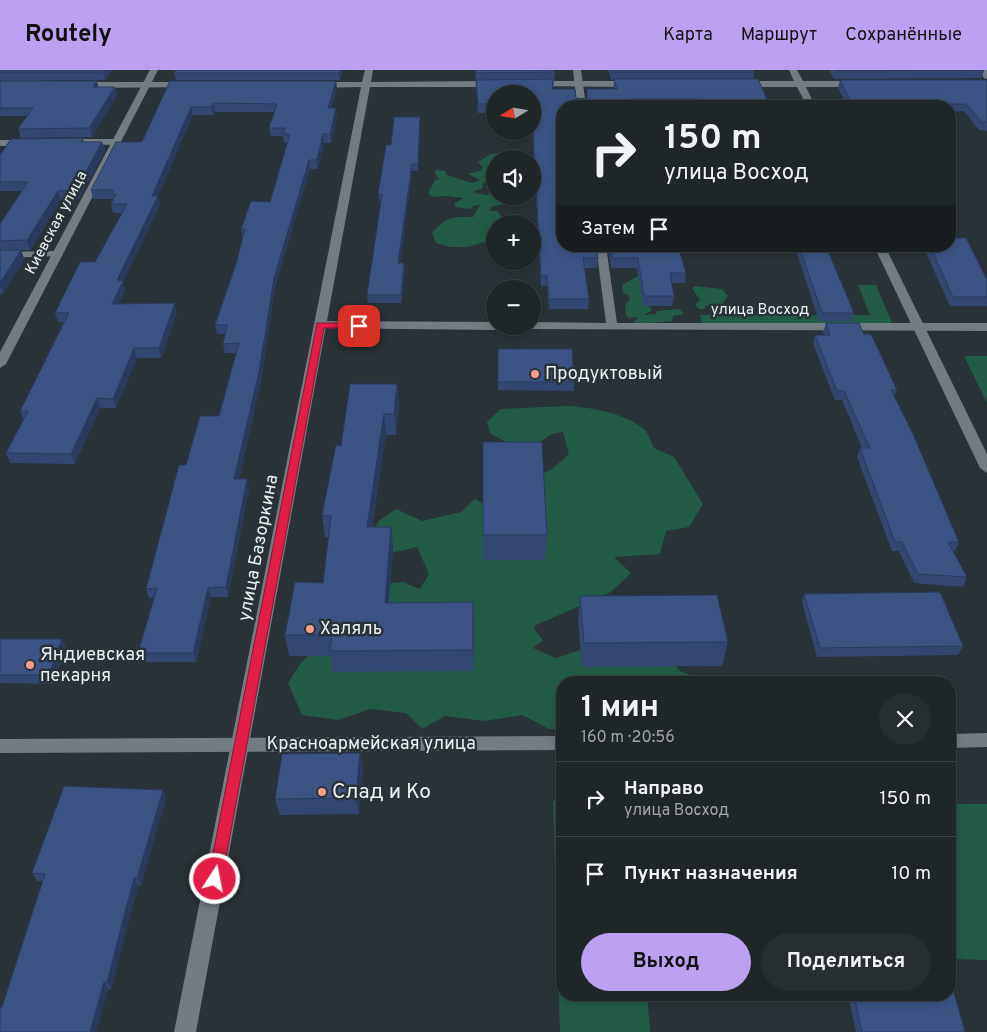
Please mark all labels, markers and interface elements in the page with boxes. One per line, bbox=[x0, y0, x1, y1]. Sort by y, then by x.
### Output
text: Routely bbox=[25, 20, 112, 50]
text: Карта bbox=[663, 24, 713, 47]
text: Маршрут bbox=[741, 24, 817, 47]
text: Сохранённые bbox=[845, 24, 962, 47]
north arrow bbox=[486, 85, 541, 140]
map controls bbox=[486, 85, 541, 335]
text: 150 m bbox=[664, 117, 762, 161]
icon: right bbox=[581, 120, 646, 185]
button: sound bbox=[486, 150, 541, 205]
text: улица Восход bbox=[664, 160, 809, 187]
street label: Киевская улица bbox=[22, 168, 92, 278]
button: + bbox=[486, 215, 541, 270]
icon: arrive bbox=[645, 215, 673, 243]
text: Затем bbox=[581, 217, 635, 241]
button: − bbox=[486, 280, 541, 335]
street label: улица Восход bbox=[711, 301, 809, 320]
pin bbox=[338, 305, 380, 347]
icon: arrive bbox=[345, 312, 373, 340]
place label: Продуктовый bbox=[545, 363, 663, 386]
marker: Продуктовый bbox=[529, 368, 541, 380]
street label: улица Базоркина bbox=[234, 473, 284, 623]
place label: Халяль bbox=[320, 618, 382, 641]
marker: Халяль bbox=[304, 623, 316, 635]
place label: Яндиевская пекарня bbox=[40, 644, 145, 688]
marker: Яндиевская пекарня bbox=[24, 659, 36, 671]
text: 1 мин bbox=[581, 690, 659, 727]
button: close bbox=[879, 693, 931, 745]
text: 160 m · 20:56 bbox=[581, 728, 675, 748]
street label: Красноармейская улица bbox=[266, 733, 476, 756]
text: Направо bbox=[624, 777, 704, 801]
place label: Слад и Ко bbox=[332, 779, 431, 806]
icon: right bbox=[581, 785, 609, 813]
marker: Слад и Ко bbox=[316, 786, 328, 798]
text: 150 m bbox=[879, 787, 931, 811]
text: улица Восход bbox=[624, 801, 729, 821]
position arrow bbox=[188, 852, 240, 904]
icon: arrive bbox=[581, 860, 609, 888]
text: Пункт назначения bbox=[624, 862, 798, 886]
text: 10 m bbox=[891, 862, 931, 886]
button: Выход bbox=[581, 933, 751, 991]
button: Поделиться bbox=[761, 933, 931, 991]

